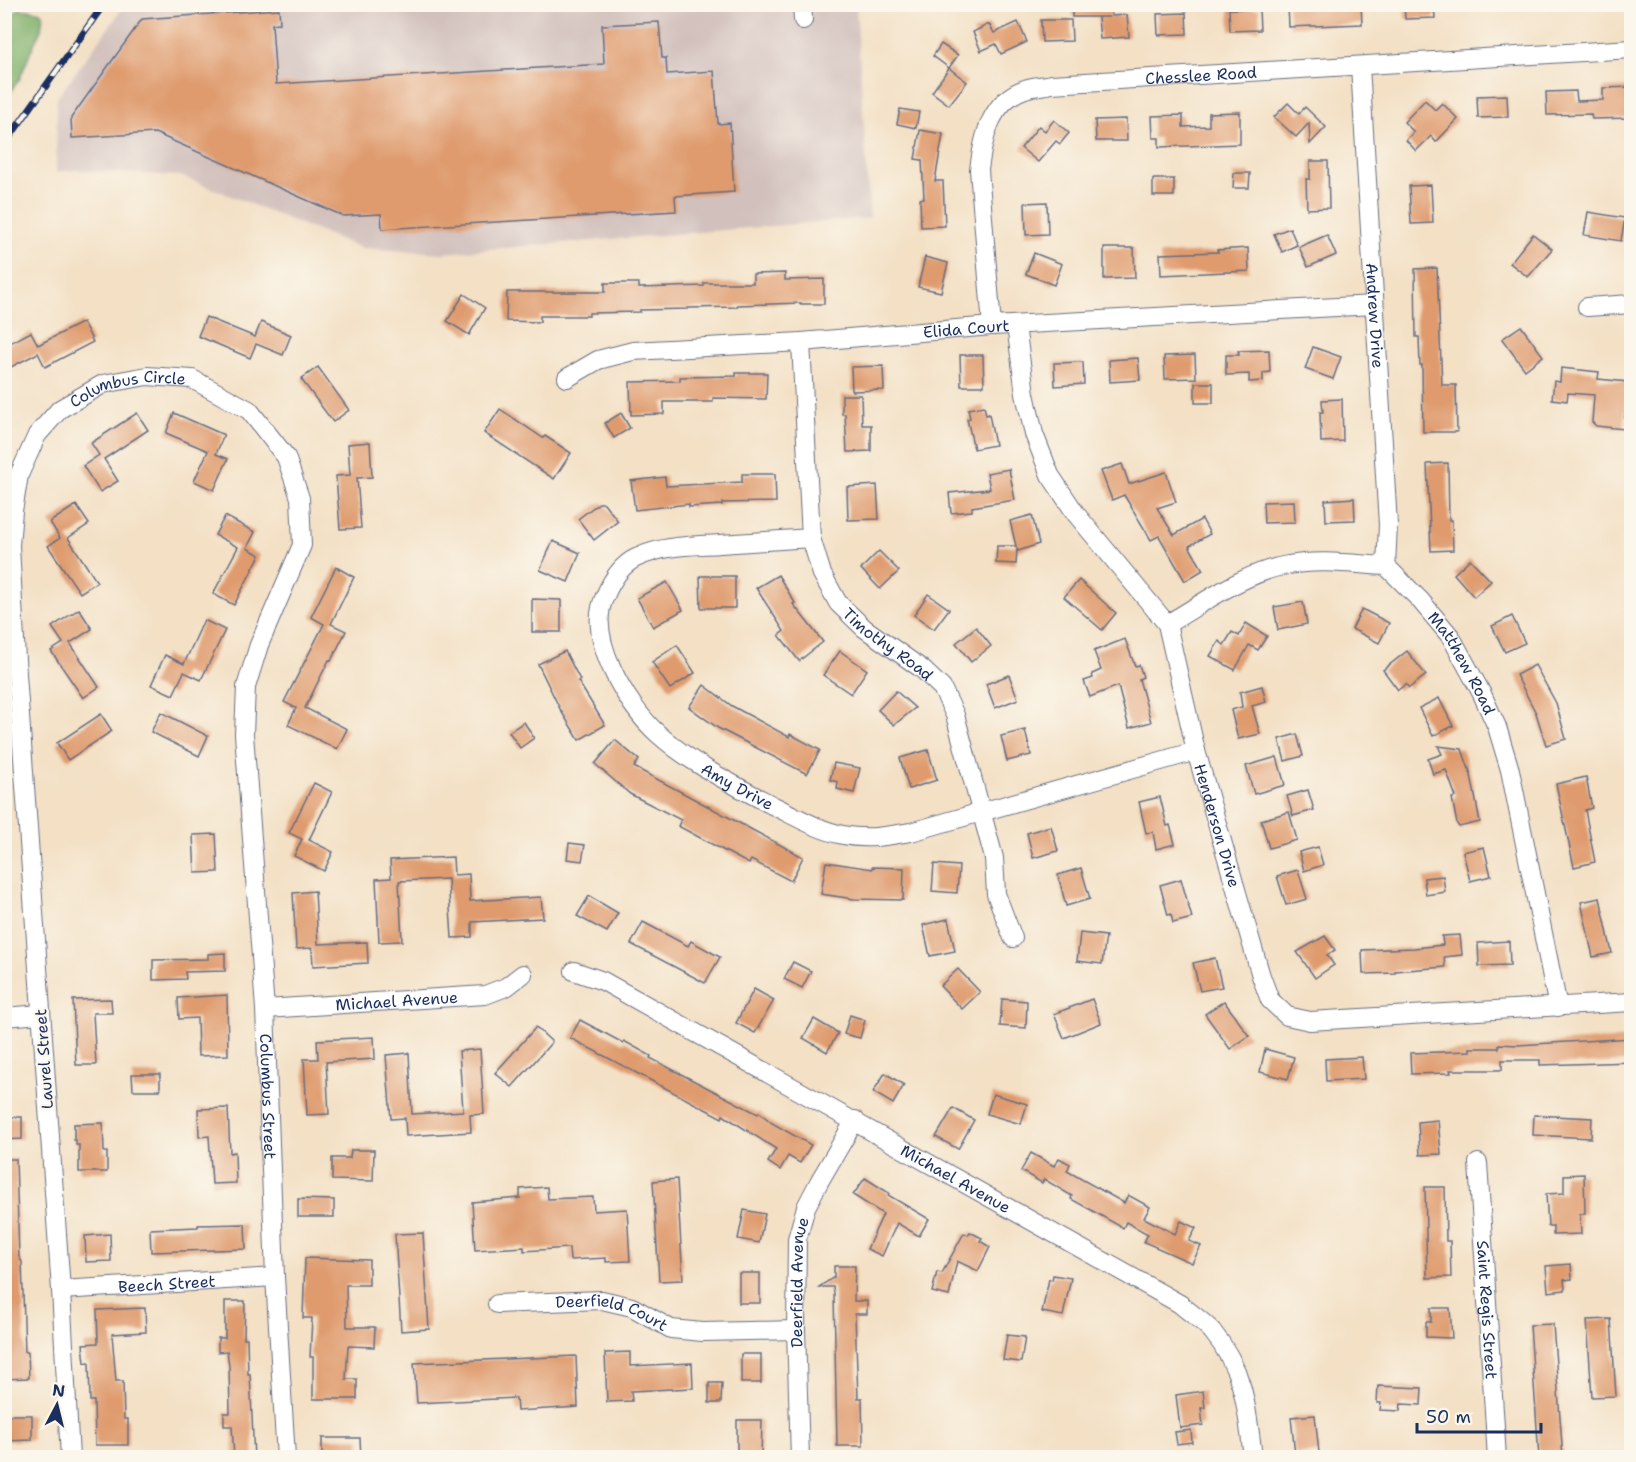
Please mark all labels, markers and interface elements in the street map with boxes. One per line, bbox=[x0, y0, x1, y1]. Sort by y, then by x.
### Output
street label: Chesslee Road bbox=[1145, 61, 1257, 89]
street label: Andrew Drive bbox=[1362, 262, 1389, 369]
street label: Elida Court bbox=[922, 315, 1010, 342]
street label: Columbus Circle bbox=[65, 365, 186, 412]
street label: Timothy Road bbox=[838, 603, 938, 685]
street label: Matthew Road bbox=[1423, 607, 1500, 718]
street label: Amy Drive bbox=[697, 758, 777, 814]
street label: Henderson Drive bbox=[1190, 761, 1245, 890]
street label: Michael Avenue bbox=[335, 986, 459, 1015]
street label: Laurel Street bbox=[30, 1008, 58, 1110]
street label: Columbus Street bbox=[255, 1033, 281, 1160]
street label: Michael Avenue bbox=[897, 1139, 1015, 1218]
street label: Deerfield Avenue bbox=[785, 1214, 813, 1348]
street label: Saint Regis Street bbox=[1473, 1240, 1502, 1380]
street label: Beech Street bbox=[118, 1270, 216, 1297]
street label: Deerfield Court bbox=[555, 1290, 672, 1336]
north arrow bbox=[27, 1375, 87, 1435]
text: N bbox=[51, 1379, 66, 1402]
scale bar bbox=[1417, 1396, 1542, 1434]
text: 50 m bbox=[1426, 1405, 1471, 1429]

